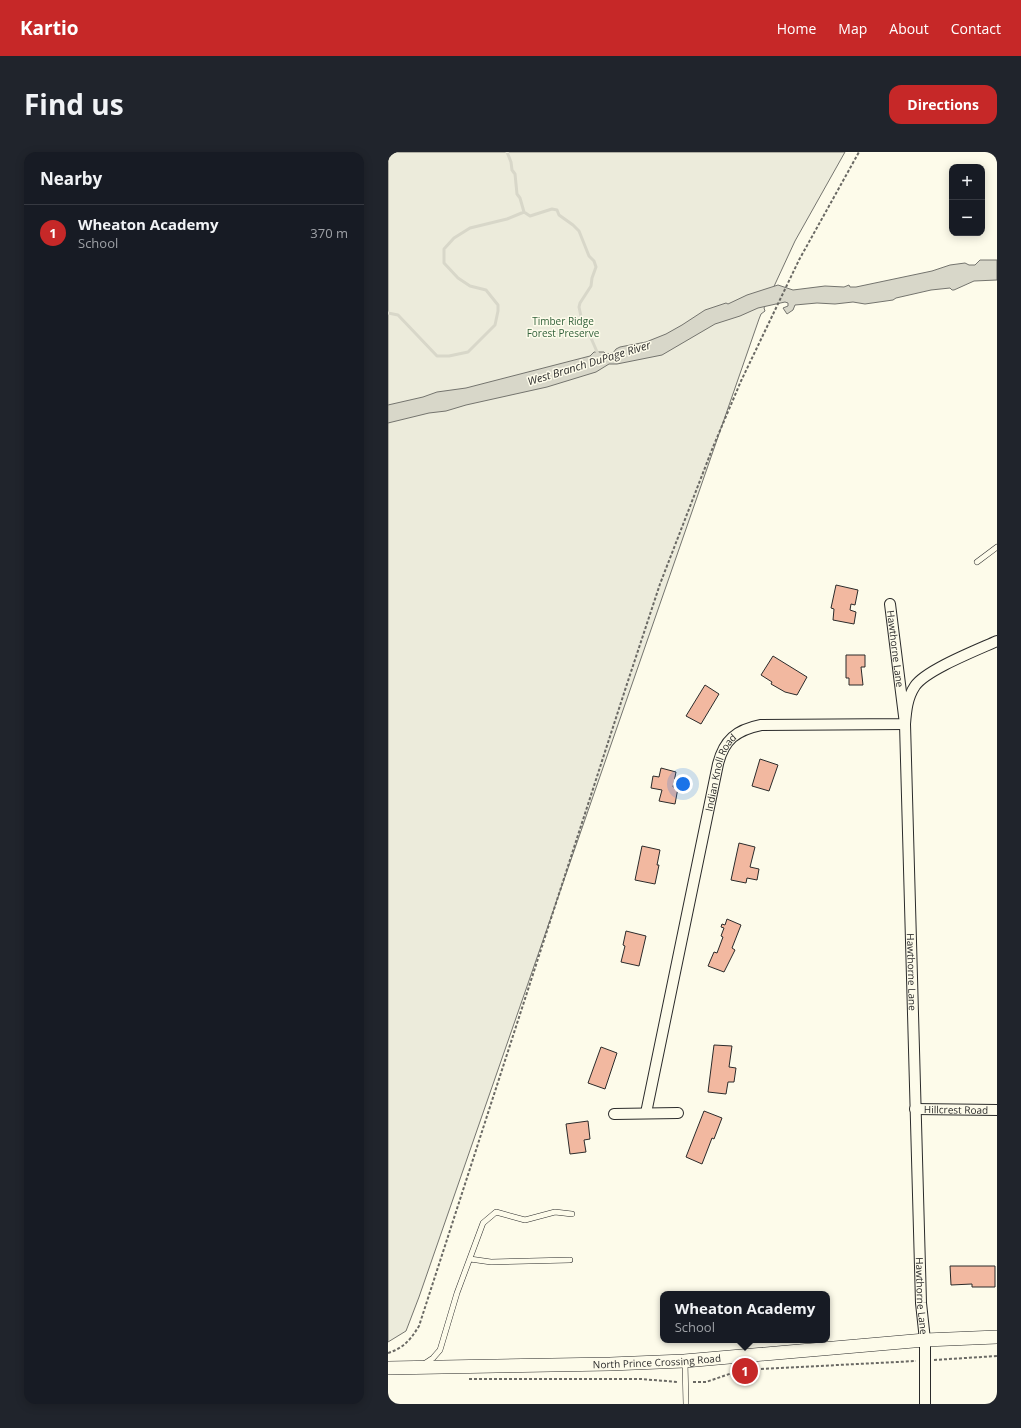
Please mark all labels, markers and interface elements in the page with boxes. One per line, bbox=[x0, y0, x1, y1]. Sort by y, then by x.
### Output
text: Kartio bbox=[20, 15, 79, 41]
text: Home bbox=[777, 19, 816, 38]
text: Map bbox=[838, 19, 867, 38]
text: About bbox=[889, 19, 929, 38]
text: Contact bbox=[951, 19, 1001, 38]
text: Find us bbox=[24, 85, 124, 123]
button: Directions bbox=[889, 85, 997, 124]
map controls bbox=[949, 164, 985, 236]
button: + bbox=[949, 164, 985, 200]
text: Nearby bbox=[40, 167, 102, 190]
button: − bbox=[949, 200, 985, 236]
text: Wheaton Academy bbox=[78, 214, 219, 234]
text: 1 bbox=[49, 224, 57, 242]
text: 370 m bbox=[310, 224, 348, 242]
text: School bbox=[78, 234, 118, 252]
park label: Timber Ridge Forest Preserve bbox=[527, 314, 600, 340]
water label: West Branch DuPage River bbox=[526, 336, 653, 388]
street label: Hawthorne Lane bbox=[884, 609, 907, 688]
street label: Indian Knoll Road bbox=[701, 730, 739, 813]
your location bbox=[673, 774, 693, 794]
street label: Hawthorne Lane bbox=[904, 933, 920, 1011]
street label: Hillcrest Road bbox=[924, 1102, 988, 1117]
street label: Hawthorne Lane bbox=[913, 1257, 931, 1336]
popup bbox=[660, 1291, 830, 1343]
text: Wheaton Academy bbox=[675, 1298, 815, 1318]
text: School bbox=[675, 1318, 715, 1336]
street label: North Prince Crossing Road bbox=[593, 1351, 722, 1371]
pin: 1 bbox=[732, 1356, 758, 1386]

